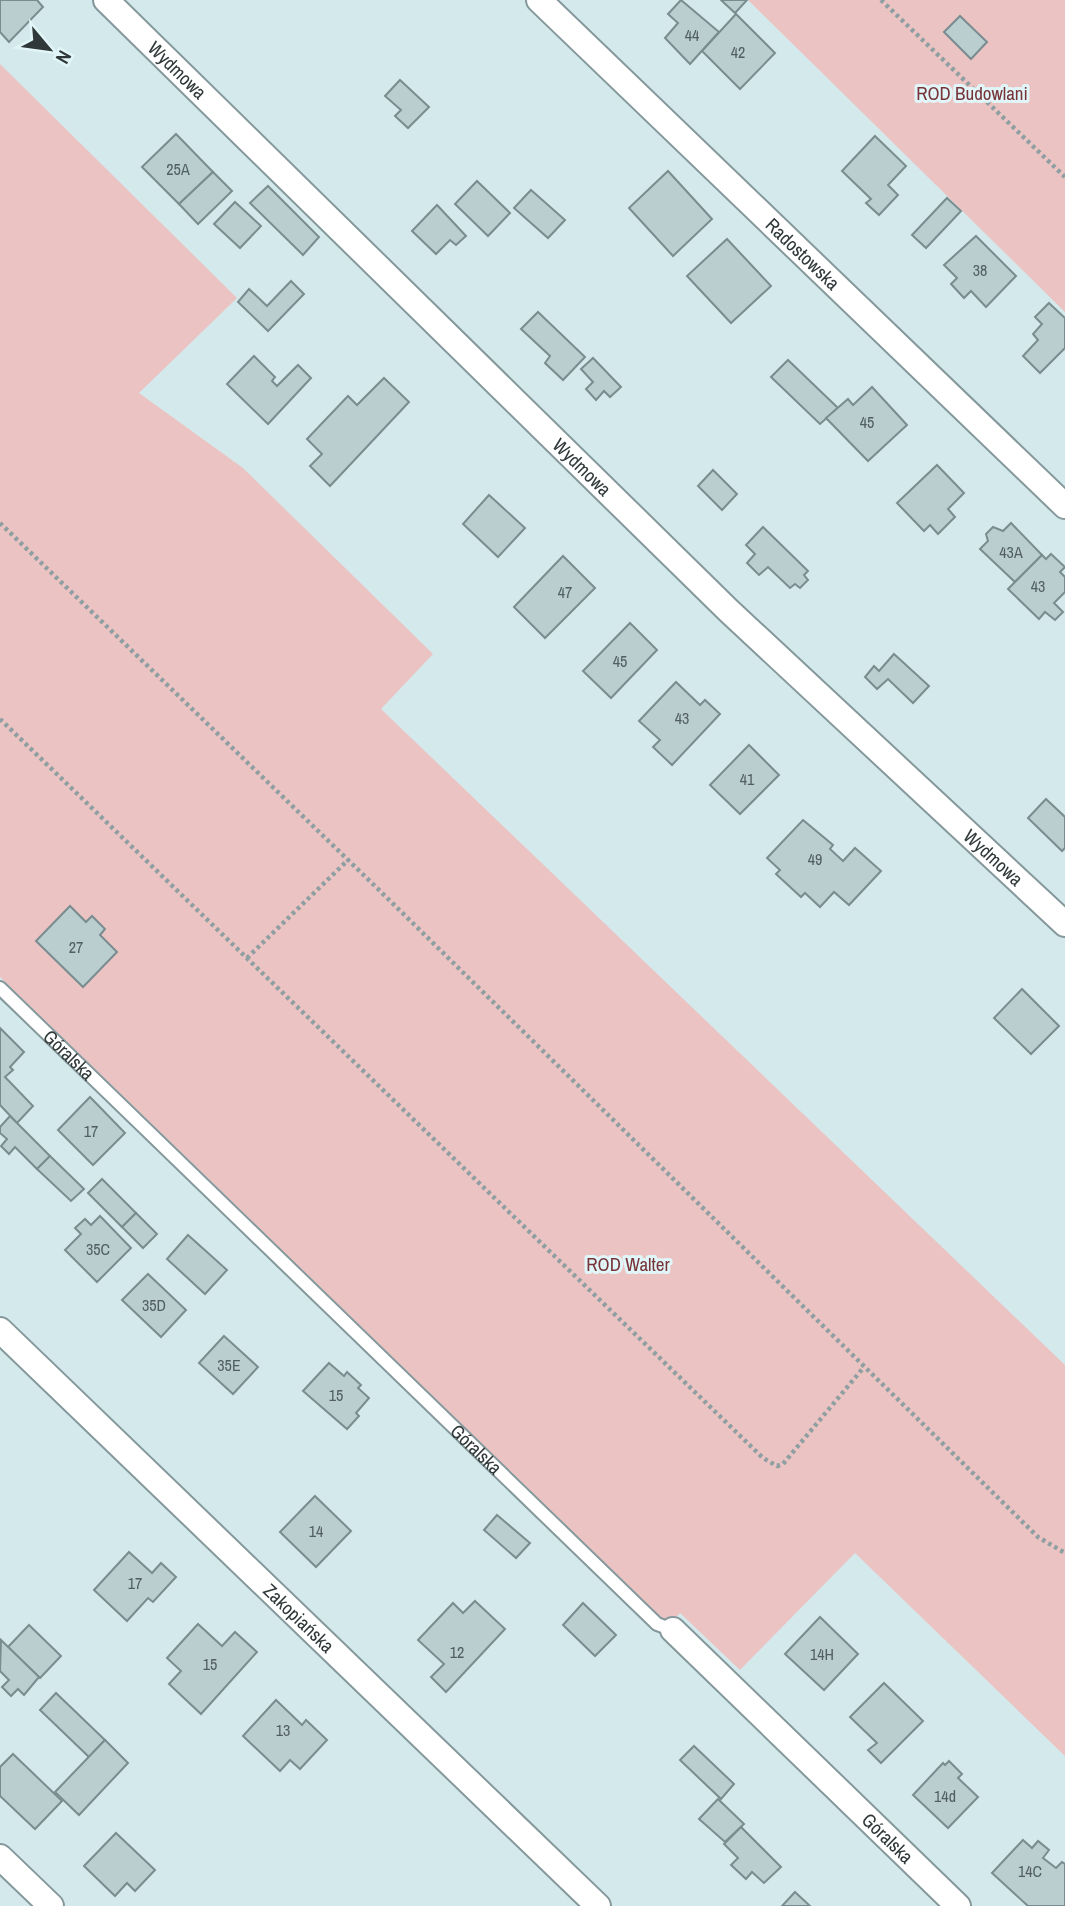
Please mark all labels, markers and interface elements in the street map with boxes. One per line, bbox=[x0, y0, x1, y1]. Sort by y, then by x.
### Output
north arrow bbox=[14, 14, 84, 84]
house number: 44 bbox=[685, 24, 699, 46]
street label: Wydmowa bbox=[142, 35, 213, 105]
house number: 42 bbox=[731, 41, 745, 63]
text: N bbox=[50, 46, 78, 68]
park label: ROD Budowlani bbox=[916, 80, 1028, 106]
house number: 25A bbox=[166, 158, 190, 180]
street label: Radostowska bbox=[760, 212, 846, 296]
house number: 38 bbox=[973, 259, 987, 281]
house number: 45 bbox=[860, 411, 874, 433]
street label: Wydmowa bbox=[547, 432, 617, 502]
house number: 43A bbox=[999, 541, 1023, 563]
house number: 43 bbox=[1031, 575, 1045, 597]
house number: 47 bbox=[558, 581, 572, 603]
house number: 45 bbox=[613, 650, 627, 672]
house number: 43 bbox=[675, 707, 689, 729]
house number: 41 bbox=[740, 768, 755, 790]
street label: Wydmowa bbox=[958, 823, 1029, 892]
house number: 49 bbox=[808, 848, 822, 870]
house number: 27 bbox=[69, 936, 83, 958]
street label: Góralska bbox=[38, 1024, 101, 1086]
house number: 17 bbox=[84, 1120, 98, 1142]
house number: 35C bbox=[86, 1238, 110, 1260]
park label: ROD Walter bbox=[586, 1251, 671, 1277]
house number: 35D bbox=[142, 1294, 166, 1316]
house number: 35E bbox=[217, 1354, 241, 1376]
house number: 15 bbox=[329, 1384, 343, 1406]
street label: Góralska bbox=[445, 1418, 508, 1480]
house number: 14 bbox=[309, 1520, 323, 1542]
house number: 17 bbox=[128, 1572, 142, 1594]
street label: Zakopiańska bbox=[258, 1578, 340, 1658]
house number: 12 bbox=[450, 1641, 464, 1663]
house number: 14H bbox=[810, 1643, 834, 1665]
house number: 15 bbox=[203, 1653, 217, 1675]
house number: 13 bbox=[276, 1719, 290, 1741]
house number: 14d bbox=[934, 1785, 956, 1807]
street label: Góralska bbox=[856, 1807, 919, 1869]
house number: 14C bbox=[1018, 1860, 1042, 1882]

